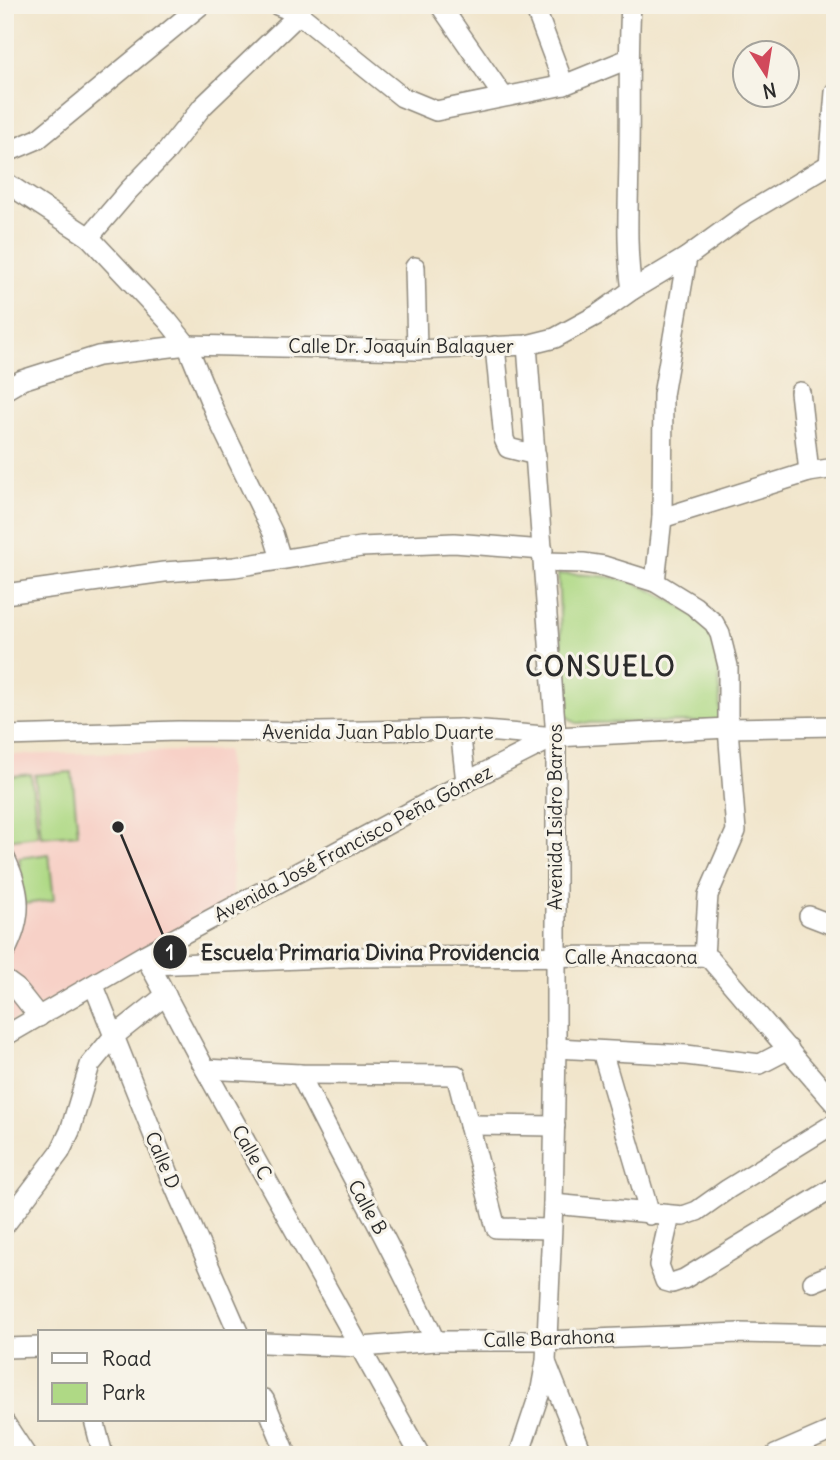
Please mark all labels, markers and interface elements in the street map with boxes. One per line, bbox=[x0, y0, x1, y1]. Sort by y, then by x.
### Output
north arrow bbox=[732, 38, 802, 108]
text: N bbox=[761, 78, 778, 104]
street label: Calle Dr. Joaquín Balaguer bbox=[288, 334, 514, 358]
district label: CONSUELO bbox=[525, 650, 677, 683]
street label: Avenida Juan Pablo Duarte bbox=[262, 720, 494, 744]
street label: Avenida Isidro Barros bbox=[543, 724, 567, 910]
street label: Avenida José Francisco Peña Gómez bbox=[210, 759, 496, 927]
callout: Escuela Primaria Divina Providencia bbox=[152, 931, 554, 973]
text: 1 bbox=[166, 939, 174, 966]
text: Escuela Primaria Divina Providencia bbox=[201, 939, 539, 966]
street label: Calle Anacaona bbox=[564, 945, 698, 969]
street label: Calle C bbox=[227, 1120, 277, 1184]
street label: Calle D bbox=[140, 1128, 186, 1192]
street label: Calle B bbox=[343, 1175, 393, 1239]
street label: Calle Barahona bbox=[483, 1324, 615, 1352]
legend bbox=[38, 1330, 266, 1422]
text: Road bbox=[102, 1345, 151, 1372]
text: Park bbox=[102, 1379, 145, 1406]

